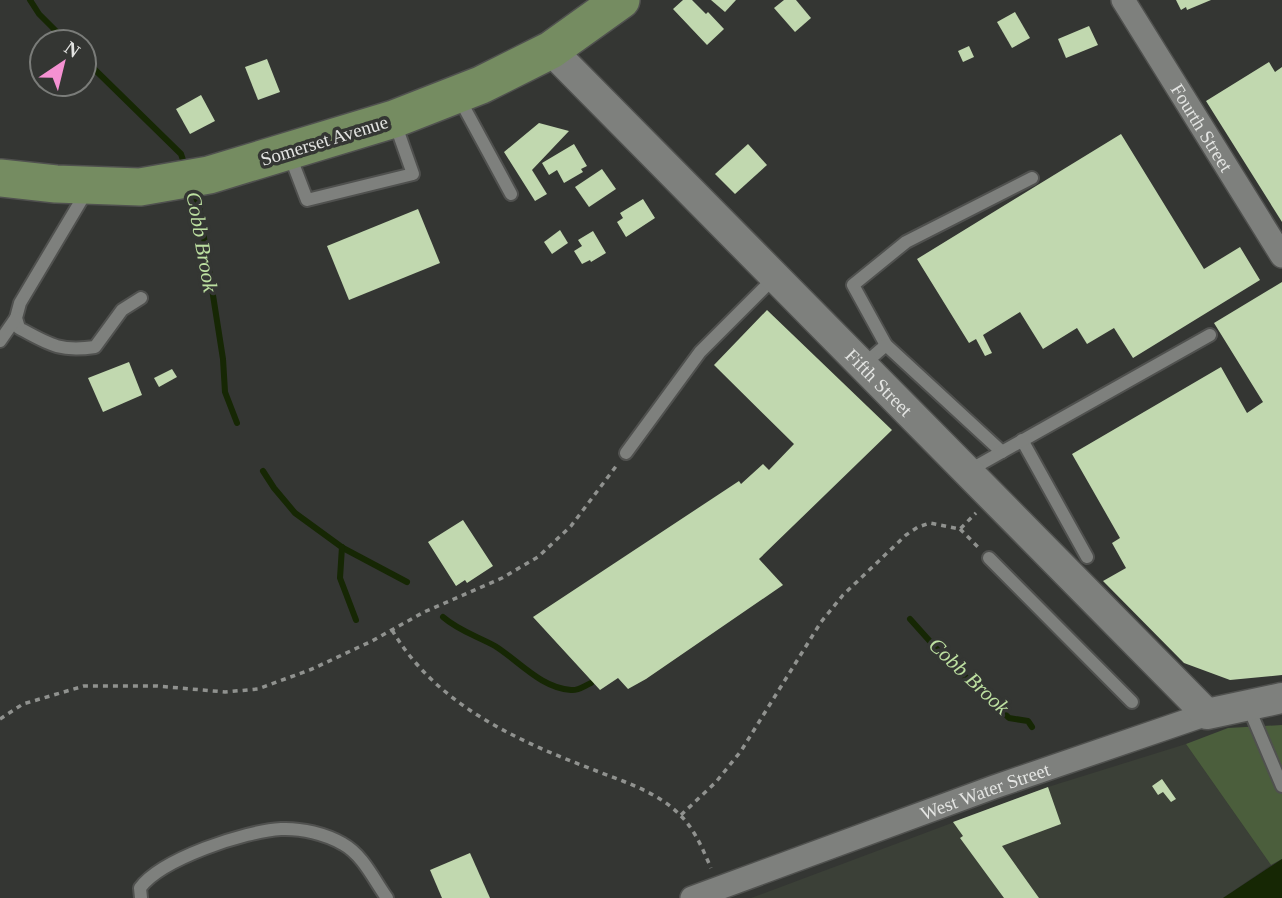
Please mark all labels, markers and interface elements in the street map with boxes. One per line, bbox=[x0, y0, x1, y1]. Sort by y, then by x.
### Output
north arrow bbox=[28, 28, 98, 98]
text: N bbox=[61, 37, 84, 62]
street label: Fourth Street bbox=[1166, 80, 1237, 176]
street label: Somerset Avenue bbox=[258, 111, 390, 170]
water label: Cobb Brook bbox=[181, 190, 223, 295]
street label: Fifth Street bbox=[841, 345, 917, 421]
water label: Cobb Brook bbox=[924, 633, 1015, 720]
street label: West Water Street bbox=[918, 758, 1053, 824]

